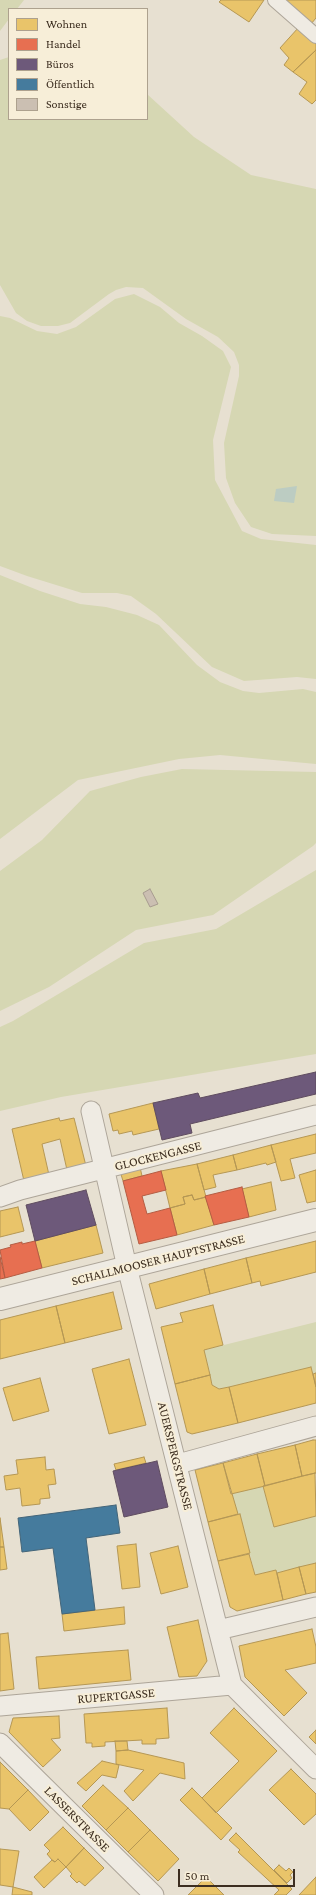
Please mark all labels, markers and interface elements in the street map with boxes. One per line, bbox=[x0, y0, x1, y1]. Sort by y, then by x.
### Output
legend bbox=[8, 8, 148, 120]
text: Wohnen bbox=[46, 17, 87, 31]
text: Handel bbox=[46, 37, 81, 51]
text: Büros bbox=[46, 57, 74, 71]
text: Öffentlich bbox=[46, 77, 94, 91]
text: Sonstige bbox=[46, 97, 87, 111]
street label: GLOCKENGASSE bbox=[113, 1138, 203, 1174]
street label: SCHALLMOOSER HAUPTSTRASSE bbox=[70, 1231, 246, 1289]
street label: AUERSPERGSTRASSE bbox=[154, 1400, 196, 1512]
street label: RUPERTGASSE bbox=[77, 1685, 155, 1707]
street label: LASSERSTRASSE bbox=[41, 1783, 113, 1855]
scale bar bbox=[180, 1861, 297, 1887]
text: 50 m bbox=[185, 1869, 209, 1883]

